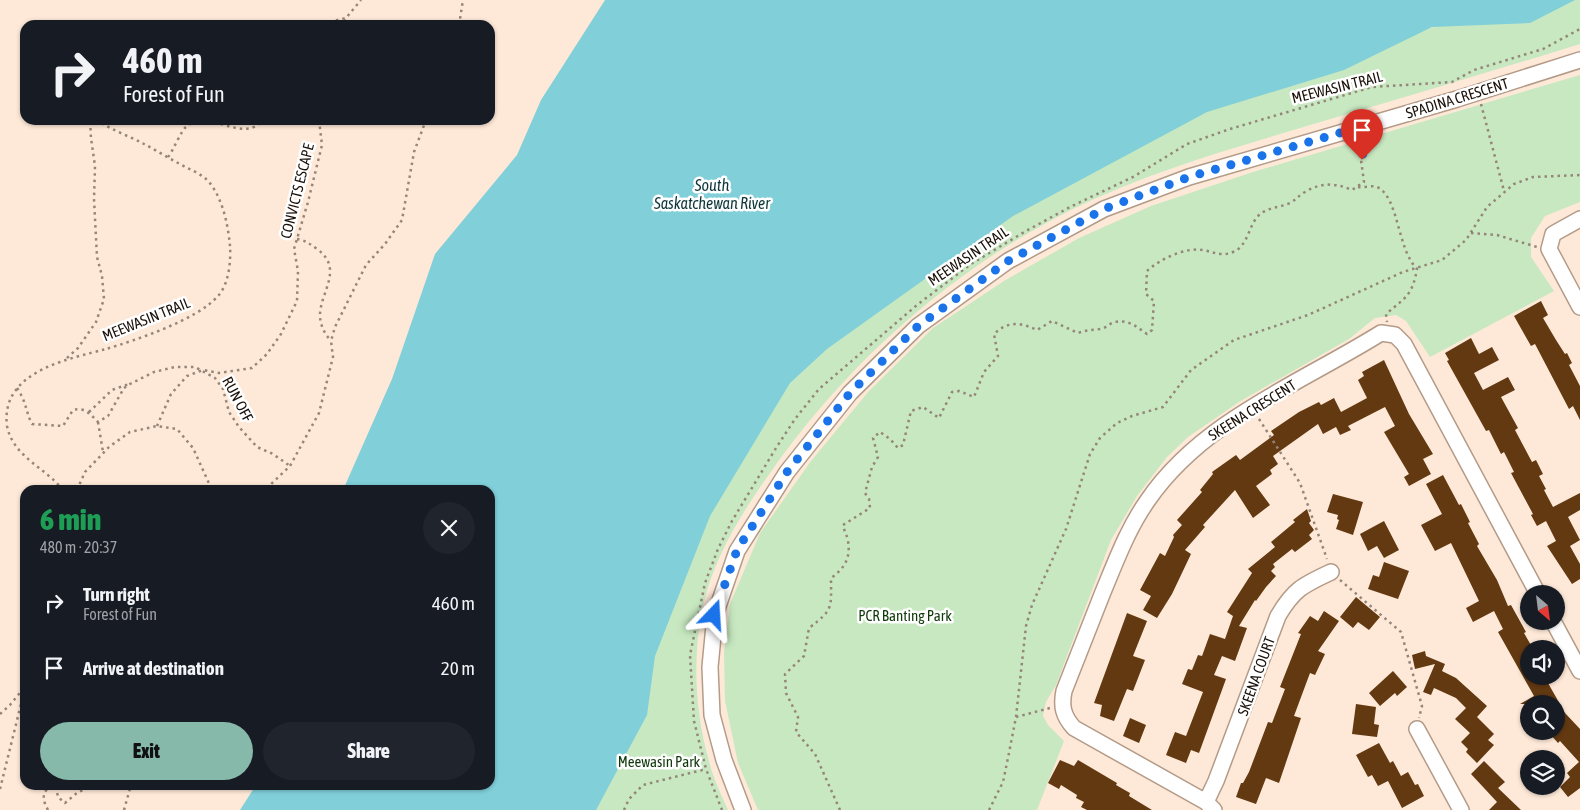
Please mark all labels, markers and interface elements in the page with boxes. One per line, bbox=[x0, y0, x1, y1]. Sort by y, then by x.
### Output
icon: right bbox=[40, 40, 105, 105]
text: 460 m bbox=[123, 40, 202, 80]
street label: MEEWASIN TRAIL bbox=[1290, 67, 1384, 106]
street label: SPADINA CRESCENT bbox=[1404, 74, 1511, 122]
text: Forest of Fun bbox=[123, 81, 225, 107]
pin bbox=[1341, 109, 1383, 160]
icon: arrive bbox=[1348, 116, 1376, 144]
street label: CONVICTS ESCAPE bbox=[277, 141, 317, 240]
water label: South Saskatchewan River bbox=[653, 176, 771, 212]
street label: MEEWASIN TRAIL bbox=[925, 223, 1011, 289]
street label: MEEWASIN TRAIL bbox=[100, 294, 192, 344]
street label: RUN OFF bbox=[219, 374, 257, 424]
street label: SKEENA CRESCENT bbox=[1205, 376, 1299, 444]
text: 6 min bbox=[40, 502, 101, 536]
button: close bbox=[423, 502, 475, 554]
text: 480 m · 20:37 bbox=[40, 538, 117, 556]
text: Turn right bbox=[83, 583, 150, 605]
north arrow bbox=[1520, 585, 1565, 630]
map controls bbox=[1520, 585, 1565, 795]
position arrow bbox=[687, 588, 739, 640]
icon: right bbox=[40, 589, 68, 617]
text: 460 m bbox=[432, 592, 475, 614]
text: Forest of Fun bbox=[83, 605, 157, 623]
park label: PCR Banting Park bbox=[858, 607, 952, 624]
street label: SKEENA COURT bbox=[1234, 634, 1278, 718]
button: sound bbox=[1520, 640, 1565, 685]
icon: arrive bbox=[40, 654, 68, 682]
text: Arrive at destination bbox=[83, 657, 224, 679]
text: 20 m bbox=[441, 657, 475, 679]
button: search bbox=[1520, 695, 1565, 740]
button: Exit bbox=[40, 722, 253, 780]
button: Share bbox=[263, 722, 475, 780]
button: layers bbox=[1520, 750, 1565, 795]
park label: Meewasin Park bbox=[618, 753, 701, 770]

